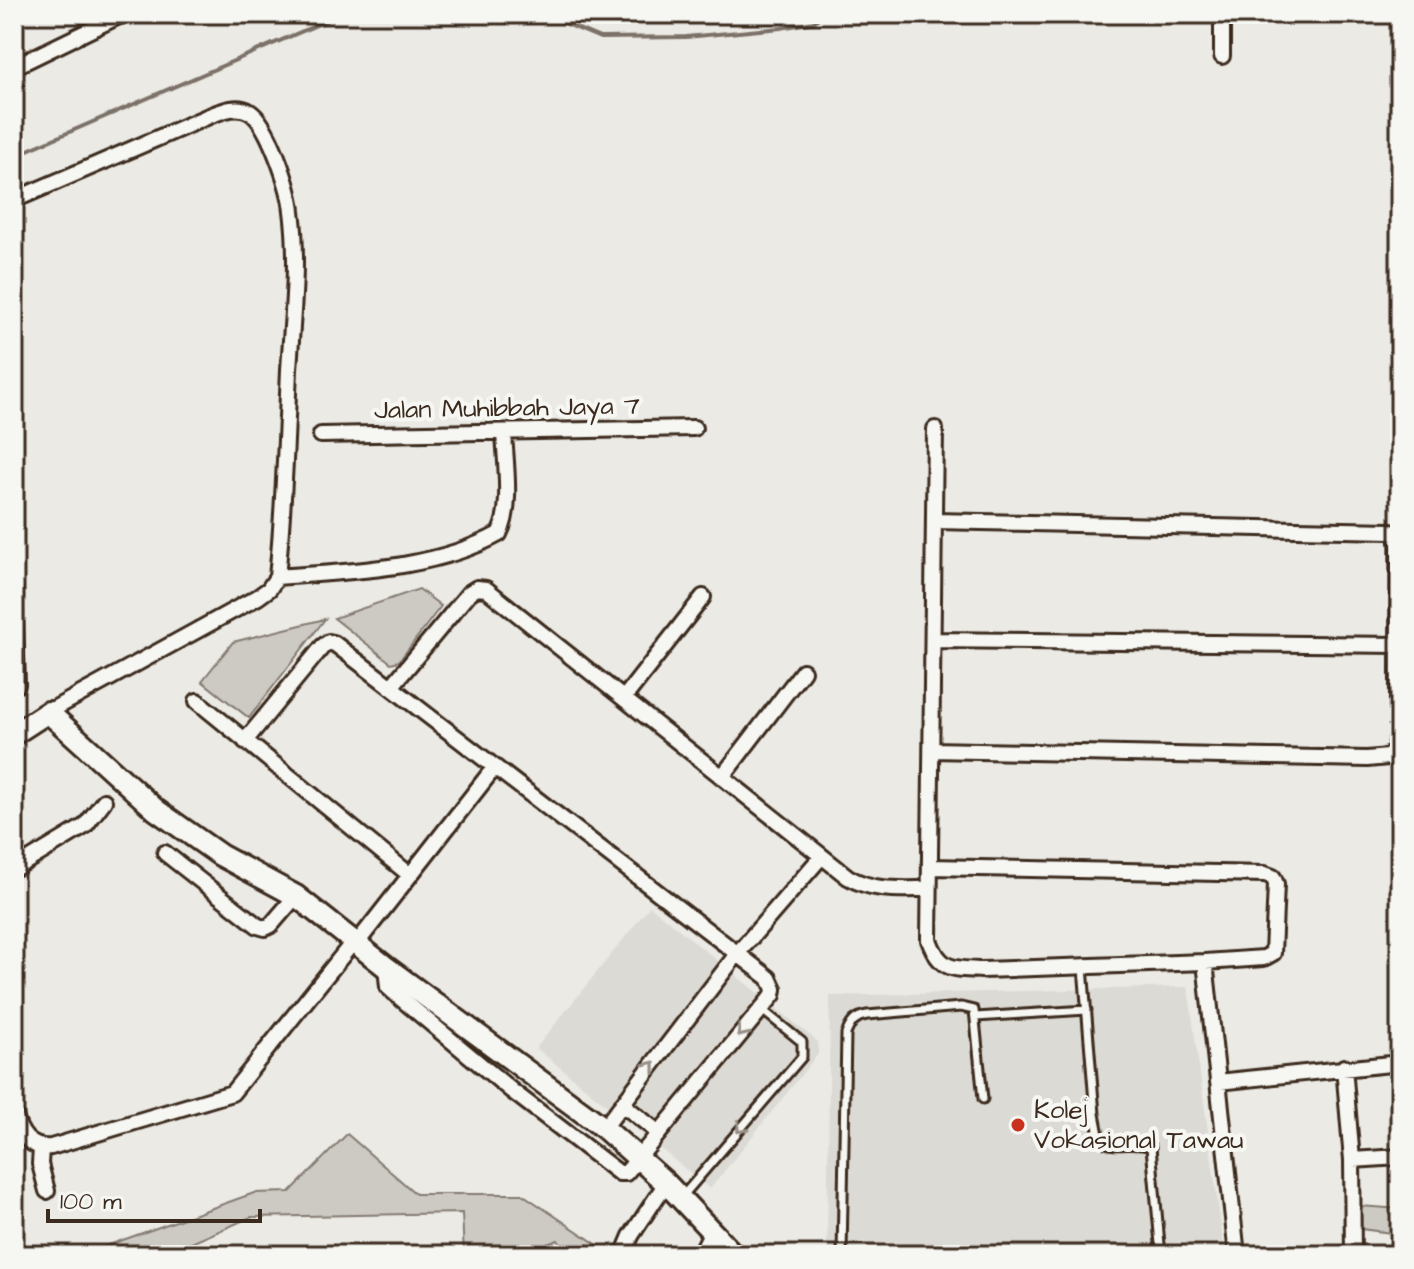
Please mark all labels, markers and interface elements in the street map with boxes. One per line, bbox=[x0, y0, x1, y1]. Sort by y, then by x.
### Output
street label: Jalan Muhibbah Jaya 7 bbox=[374, 388, 640, 430]
one-way arrow bbox=[737, 1023, 752, 1037]
one-way arrow bbox=[642, 1060, 656, 1075]
place label: Kolej Vokasional Tawau bbox=[1034, 1092, 1243, 1158]
marker: Kolej Vokasional Tawau bbox=[1009, 1116, 1027, 1134]
one-way arrow bbox=[736, 1119, 751, 1134]
scale bar bbox=[48, 1173, 260, 1223]
text: 100 m bbox=[60, 1185, 122, 1219]

